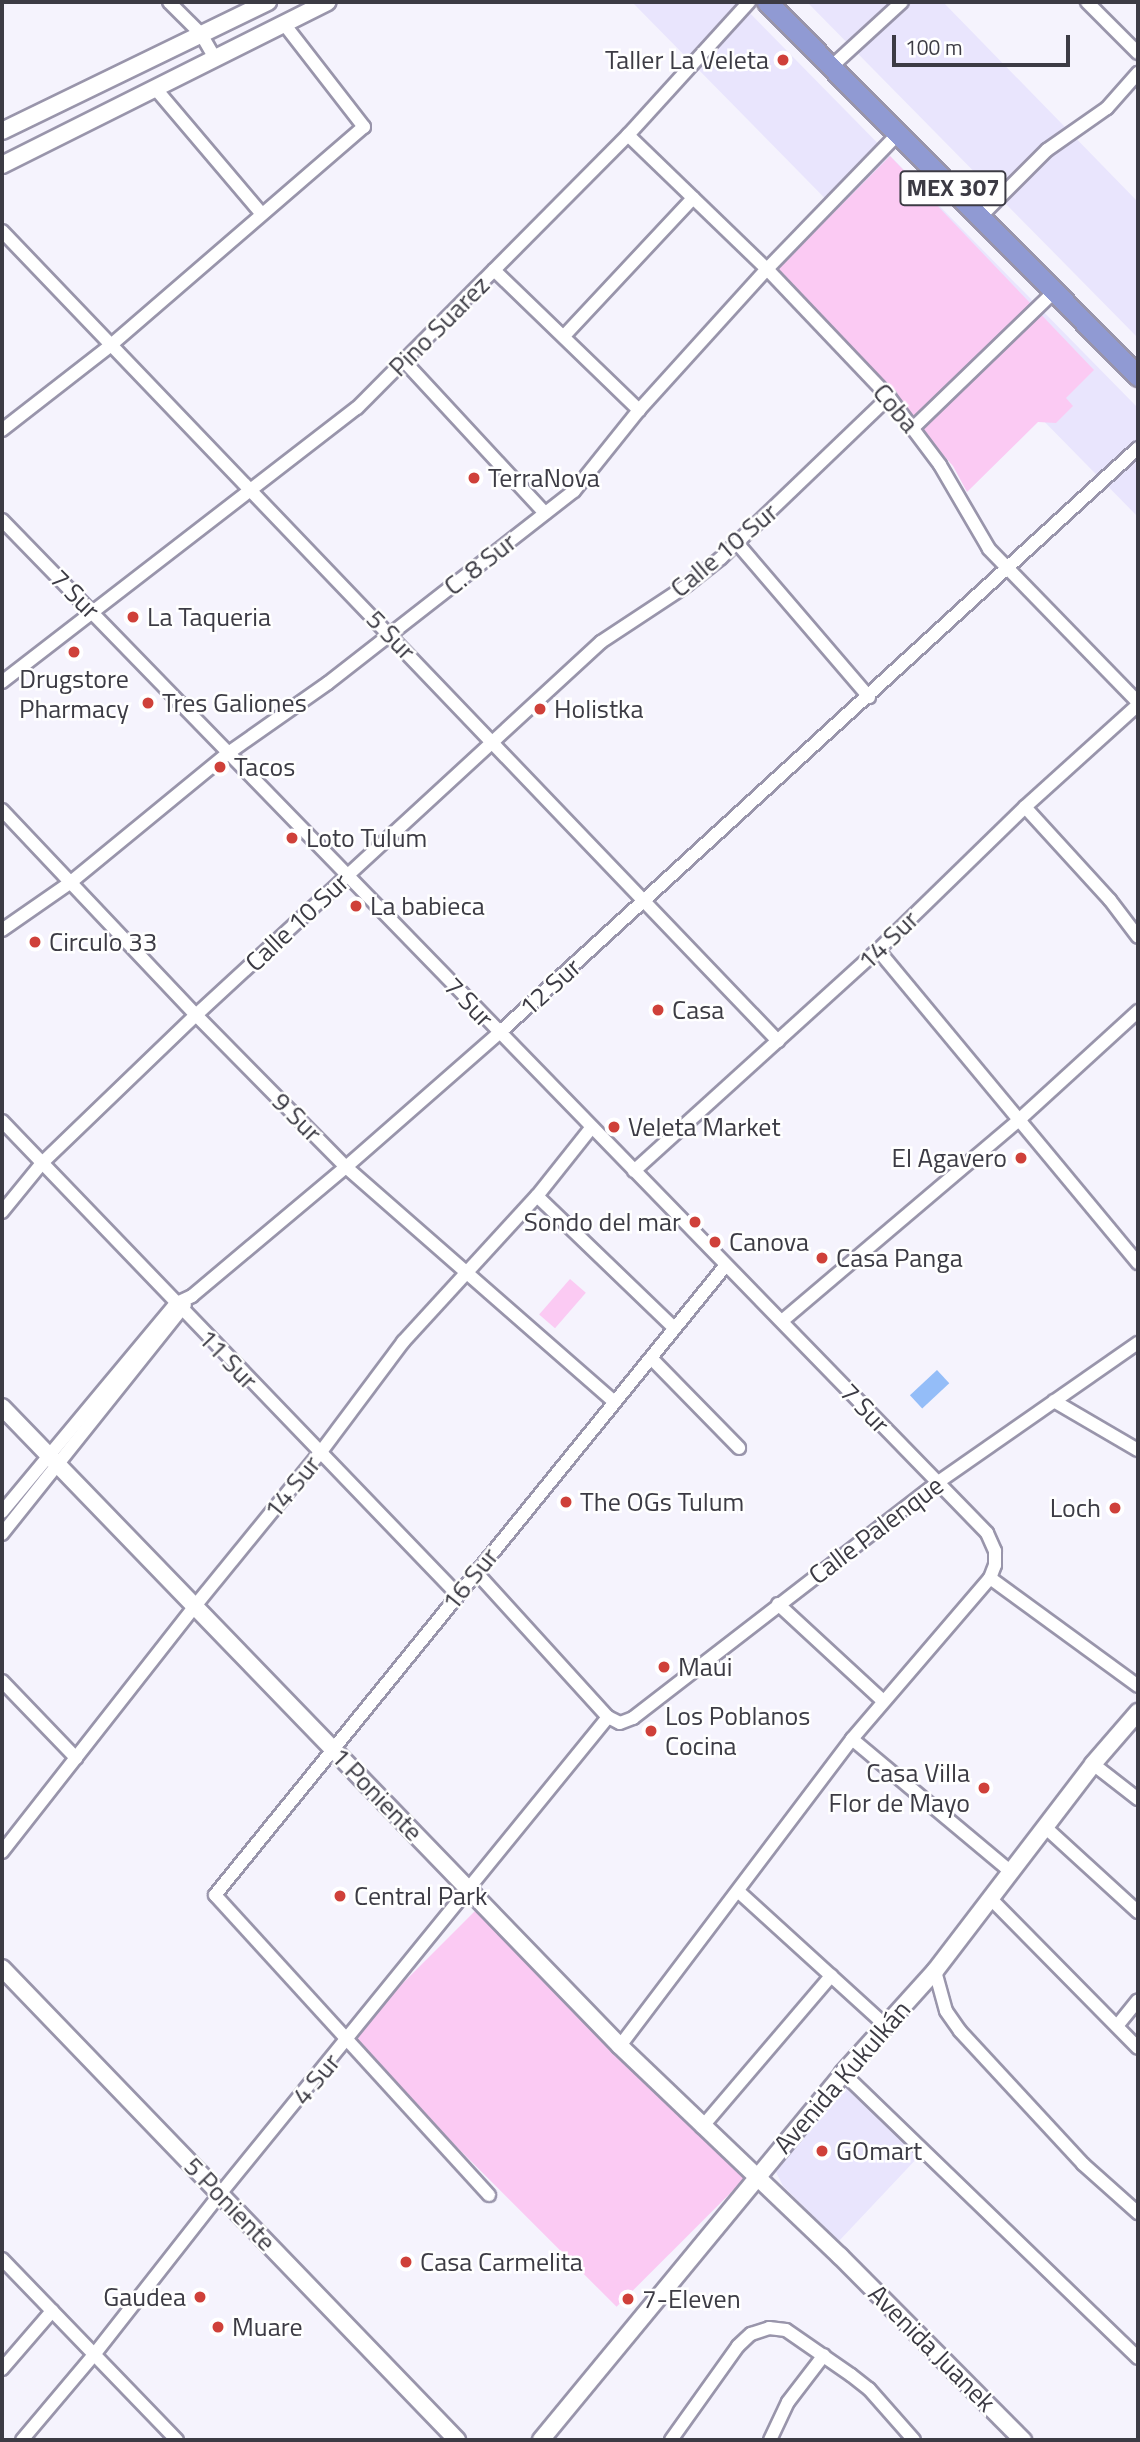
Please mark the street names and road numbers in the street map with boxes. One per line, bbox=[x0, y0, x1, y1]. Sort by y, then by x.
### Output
road number: MEX 307 bbox=[899, 168, 1007, 208]
street label: Pino Suarez bbox=[382, 269, 496, 383]
street label: Coba bbox=[867, 377, 925, 439]
street label: Calle 10 Sur bbox=[664, 496, 784, 604]
street label: C. 8 Sur bbox=[438, 526, 522, 602]
street label: 7 Sur bbox=[44, 563, 106, 625]
street label: 5 Sur bbox=[360, 604, 422, 666]
street label: Calle 10 Sur bbox=[239, 866, 355, 978]
street label: 14 Sur bbox=[851, 904, 925, 976]
street label: 12 Sur bbox=[513, 951, 587, 1023]
street label: 7 Sur bbox=[438, 971, 500, 1033]
street label: 9 Sur bbox=[266, 1086, 328, 1148]
street label: 11 Sur bbox=[192, 1322, 264, 1396]
street label: 7 Sur bbox=[834, 1377, 896, 1439]
street label: 14 Sur bbox=[257, 1449, 327, 1525]
street label: Calle Palenque bbox=[803, 1469, 949, 1591]
street label: 16 Sur bbox=[435, 1541, 505, 1617]
street label: 1 Poniente bbox=[325, 1741, 429, 1847]
street label: Avenida Kukulkán bbox=[767, 1994, 917, 2160]
street label: 4 Sur bbox=[286, 2047, 346, 2111]
street label: 5 Poniente bbox=[178, 2151, 282, 2257]
street label: Avenida Juanek bbox=[862, 2278, 1002, 2418]

